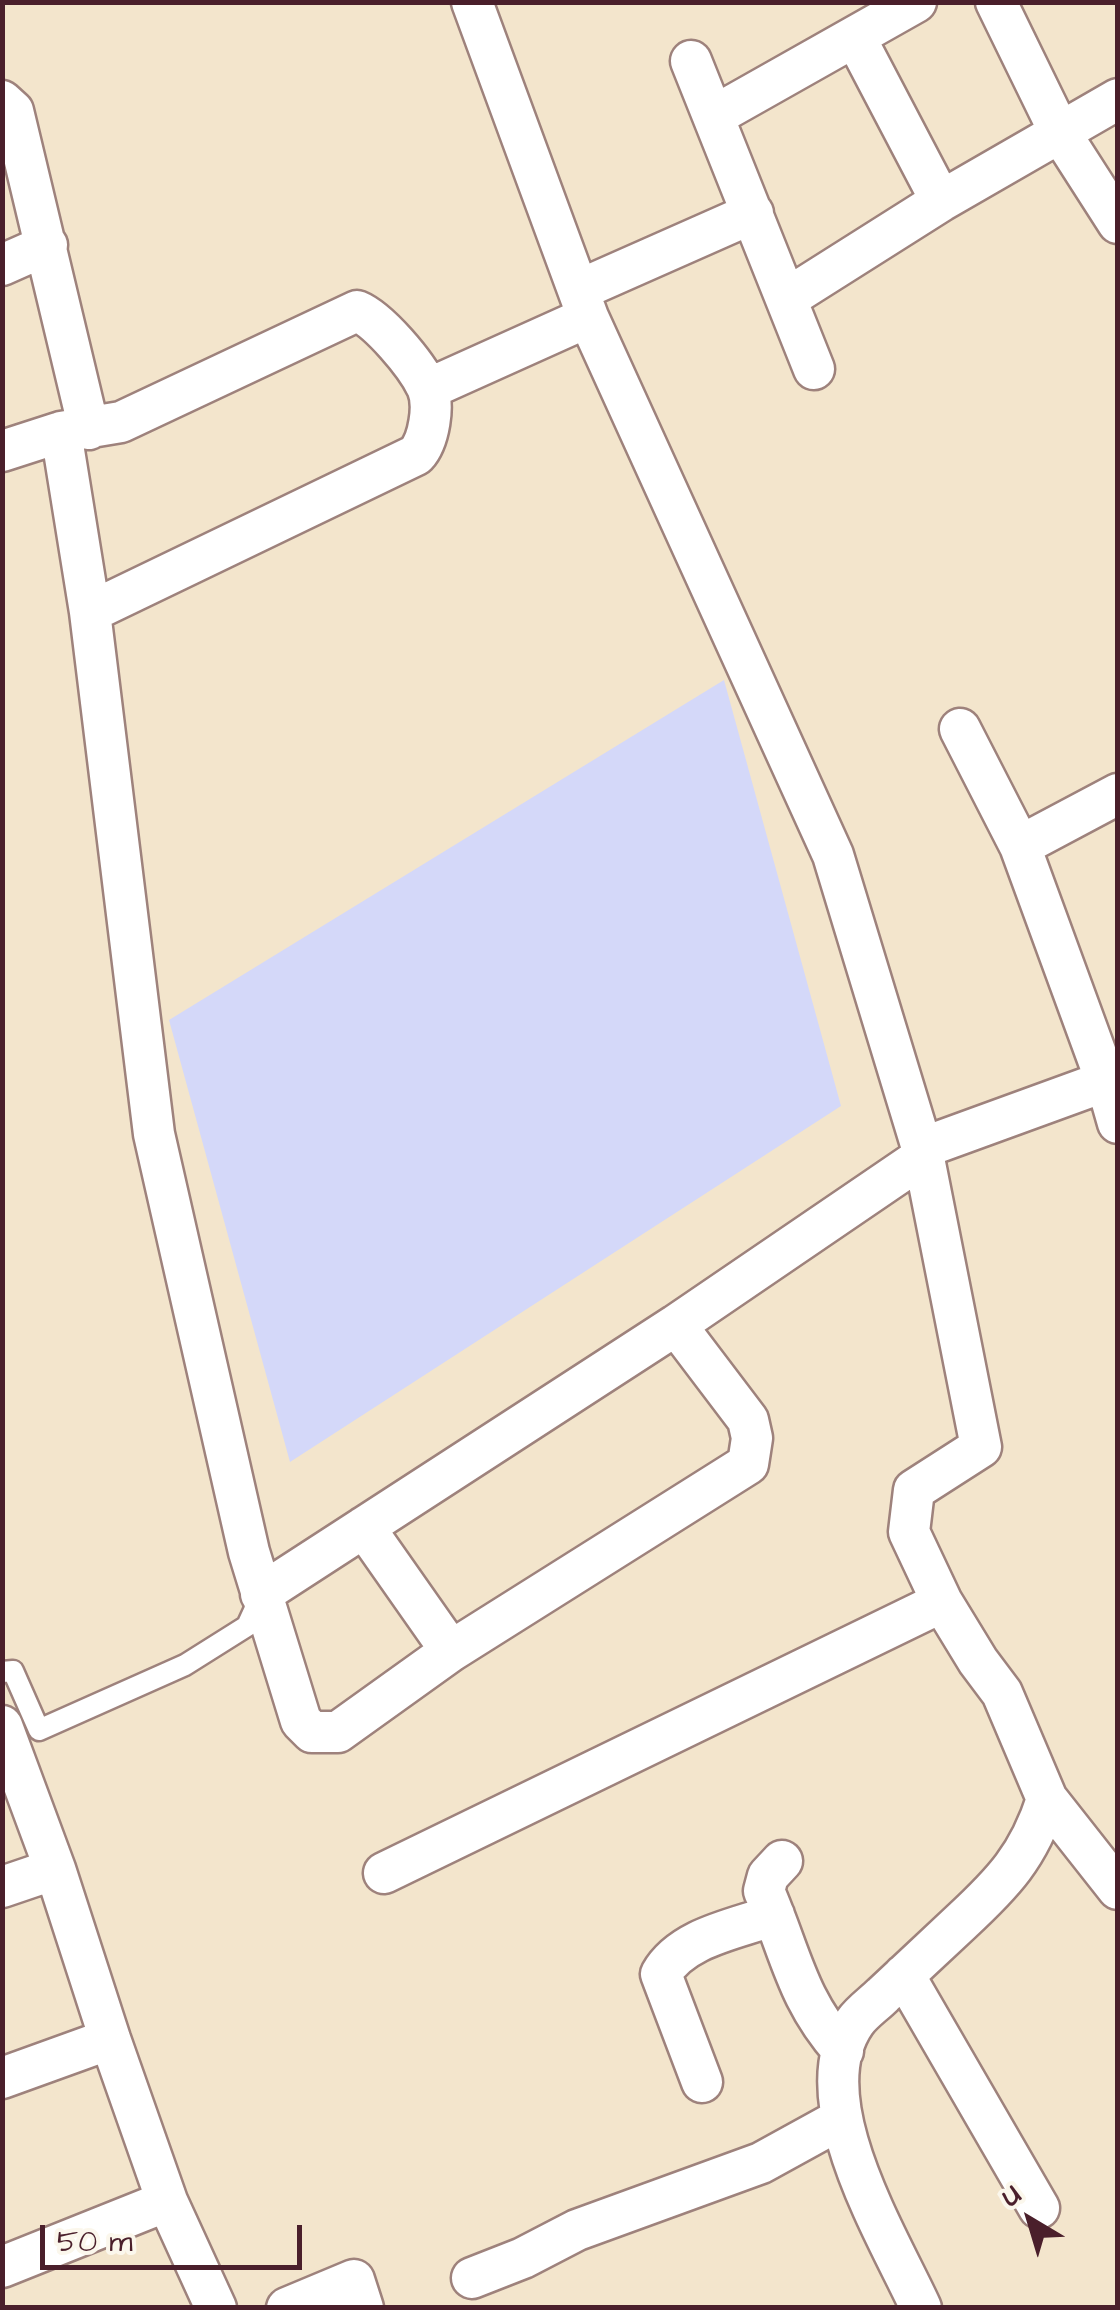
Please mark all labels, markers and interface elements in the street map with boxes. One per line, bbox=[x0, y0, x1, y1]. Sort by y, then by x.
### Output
north arrow bbox=[980, 2170, 1080, 2270]
text: U bbox=[993, 2176, 1029, 2216]
scale bar bbox=[45, 2205, 308, 2267]
text: 50 m bbox=[57, 2221, 133, 2263]

